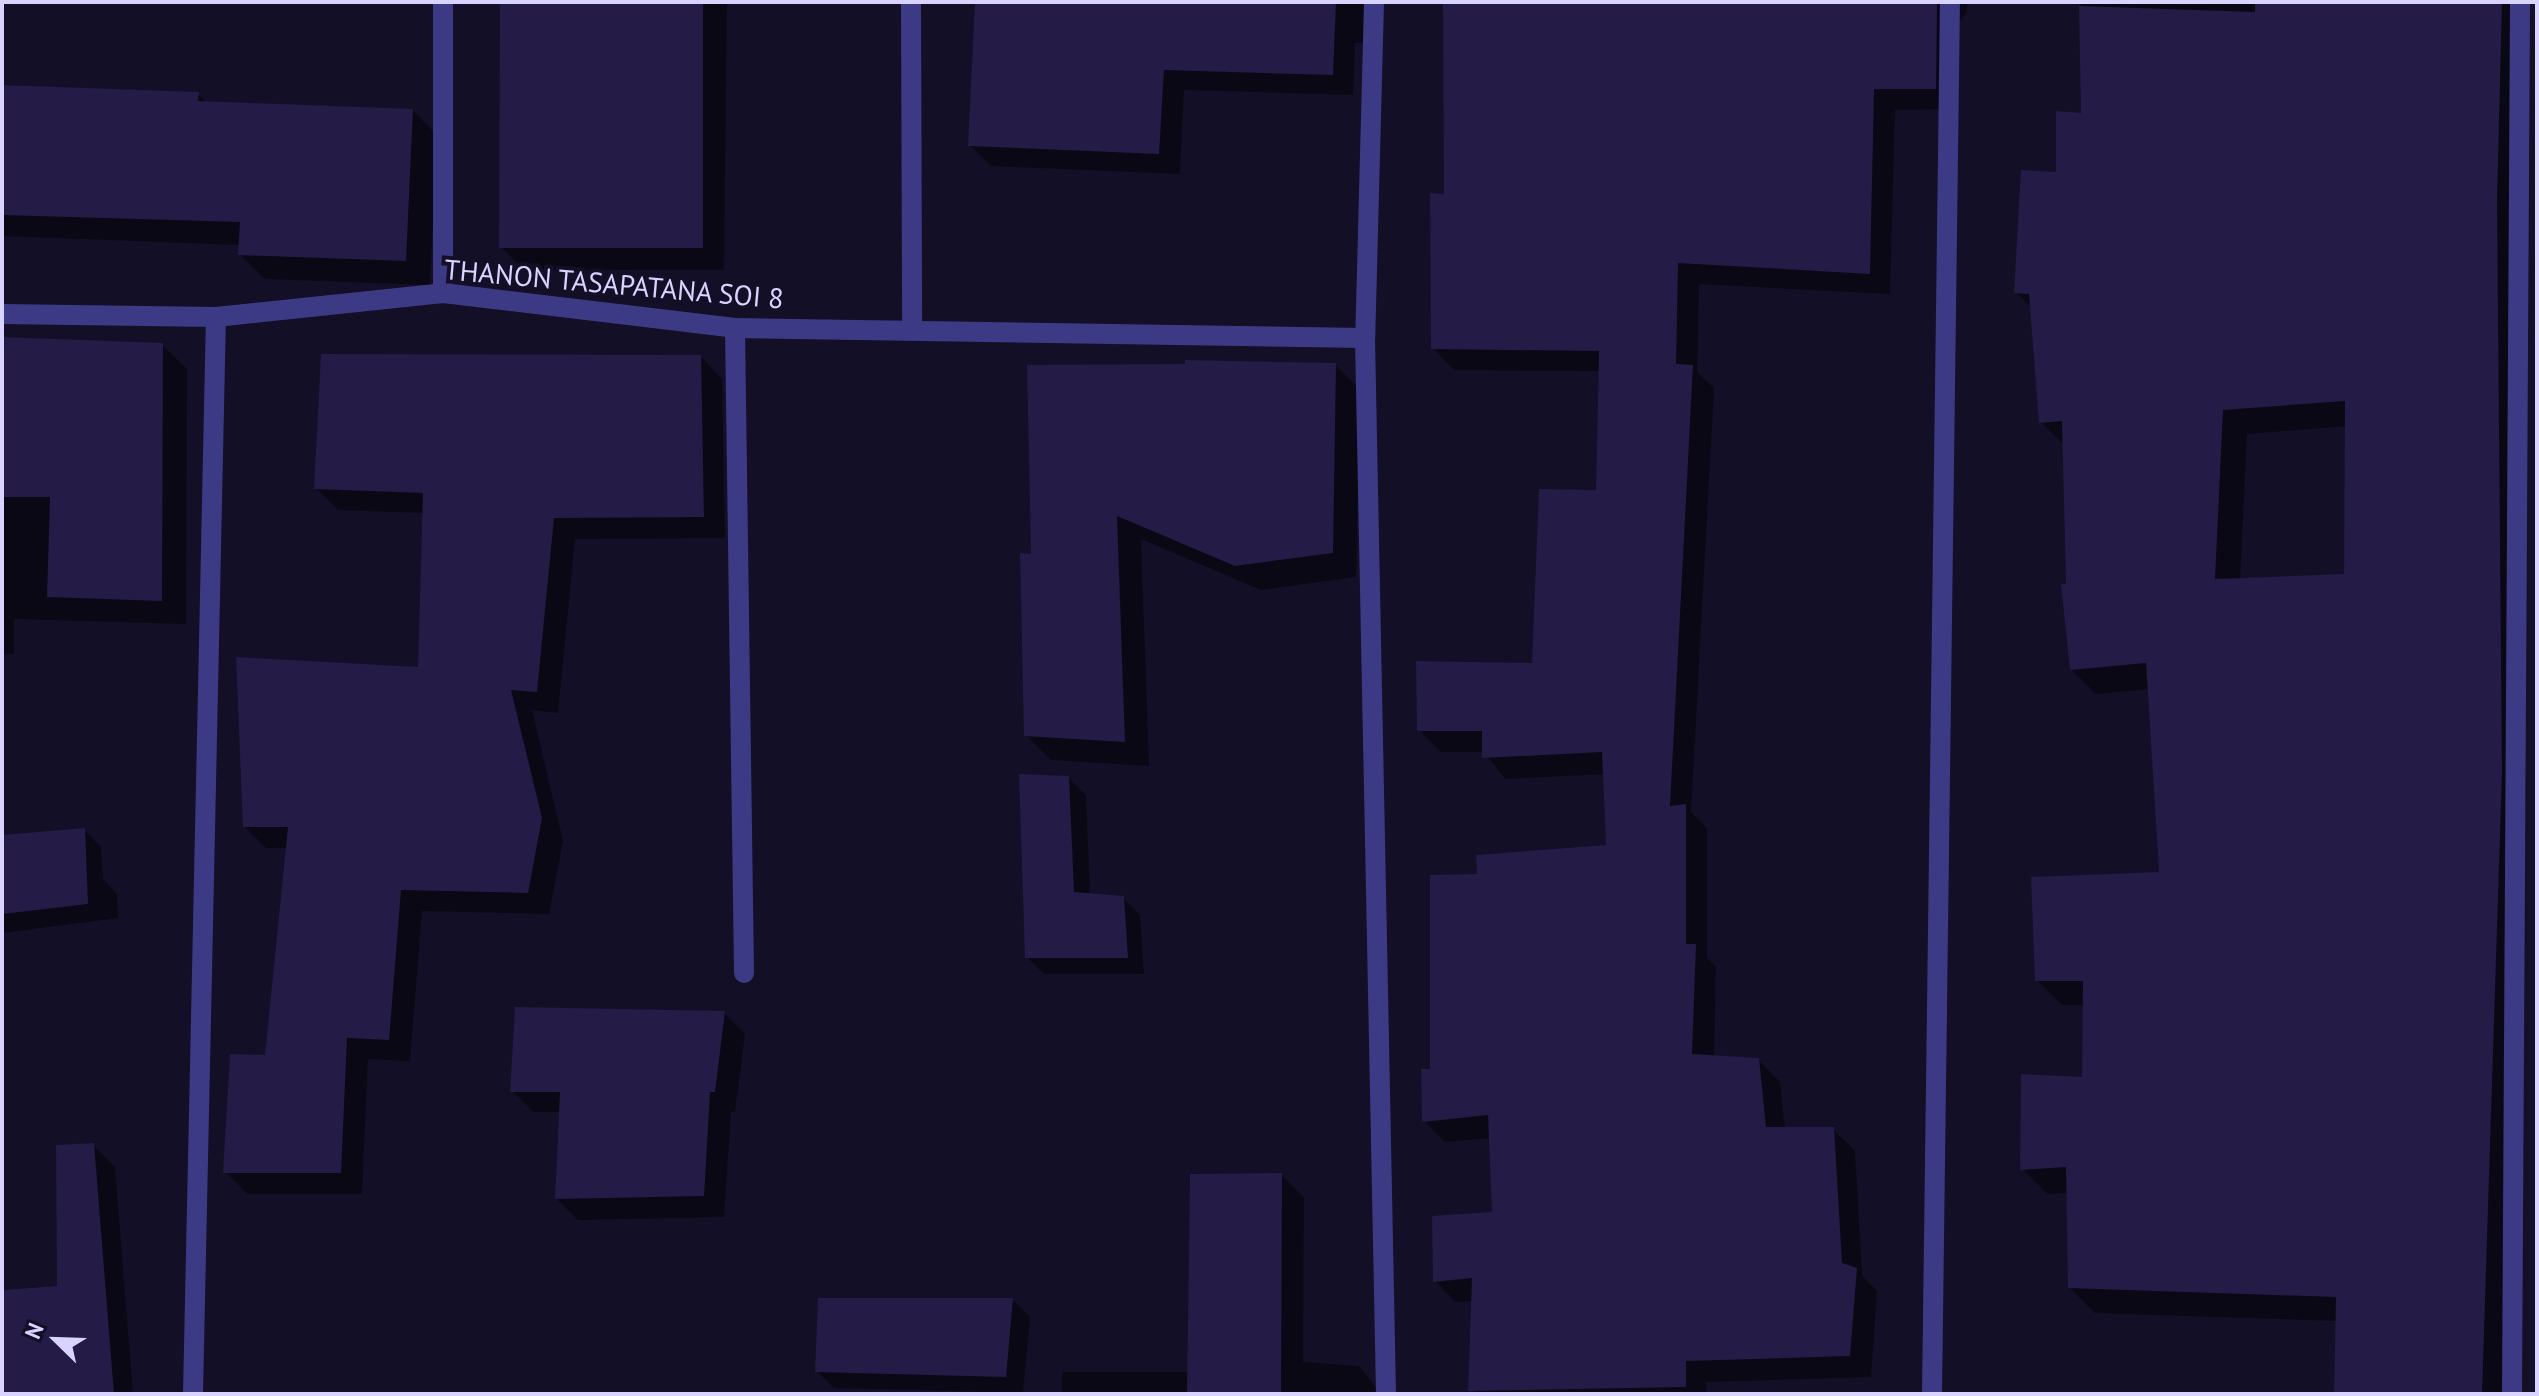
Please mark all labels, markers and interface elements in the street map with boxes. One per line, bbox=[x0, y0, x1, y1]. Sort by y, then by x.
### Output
street label: THANON TASAPATANA SOI 8 bbox=[442, 252, 786, 316]
north arrow bbox=[16, 1300, 96, 1380]
text: N bbox=[18, 1318, 50, 1343]

